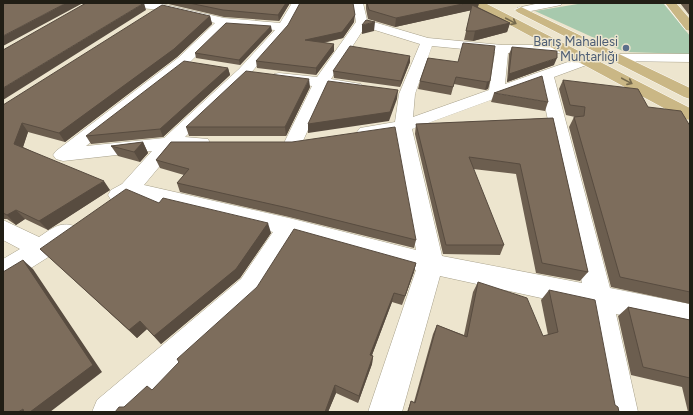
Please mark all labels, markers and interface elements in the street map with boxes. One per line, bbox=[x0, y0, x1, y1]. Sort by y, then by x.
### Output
one-way arrow bbox=[505, 18, 517, 26]
place label: Barış Mahallesi Muhtarlığı bbox=[533, 34, 618, 64]
marker: Barış Mahallesi Muhtarlığı bbox=[621, 43, 631, 53]
one-way arrow bbox=[621, 78, 633, 86]

